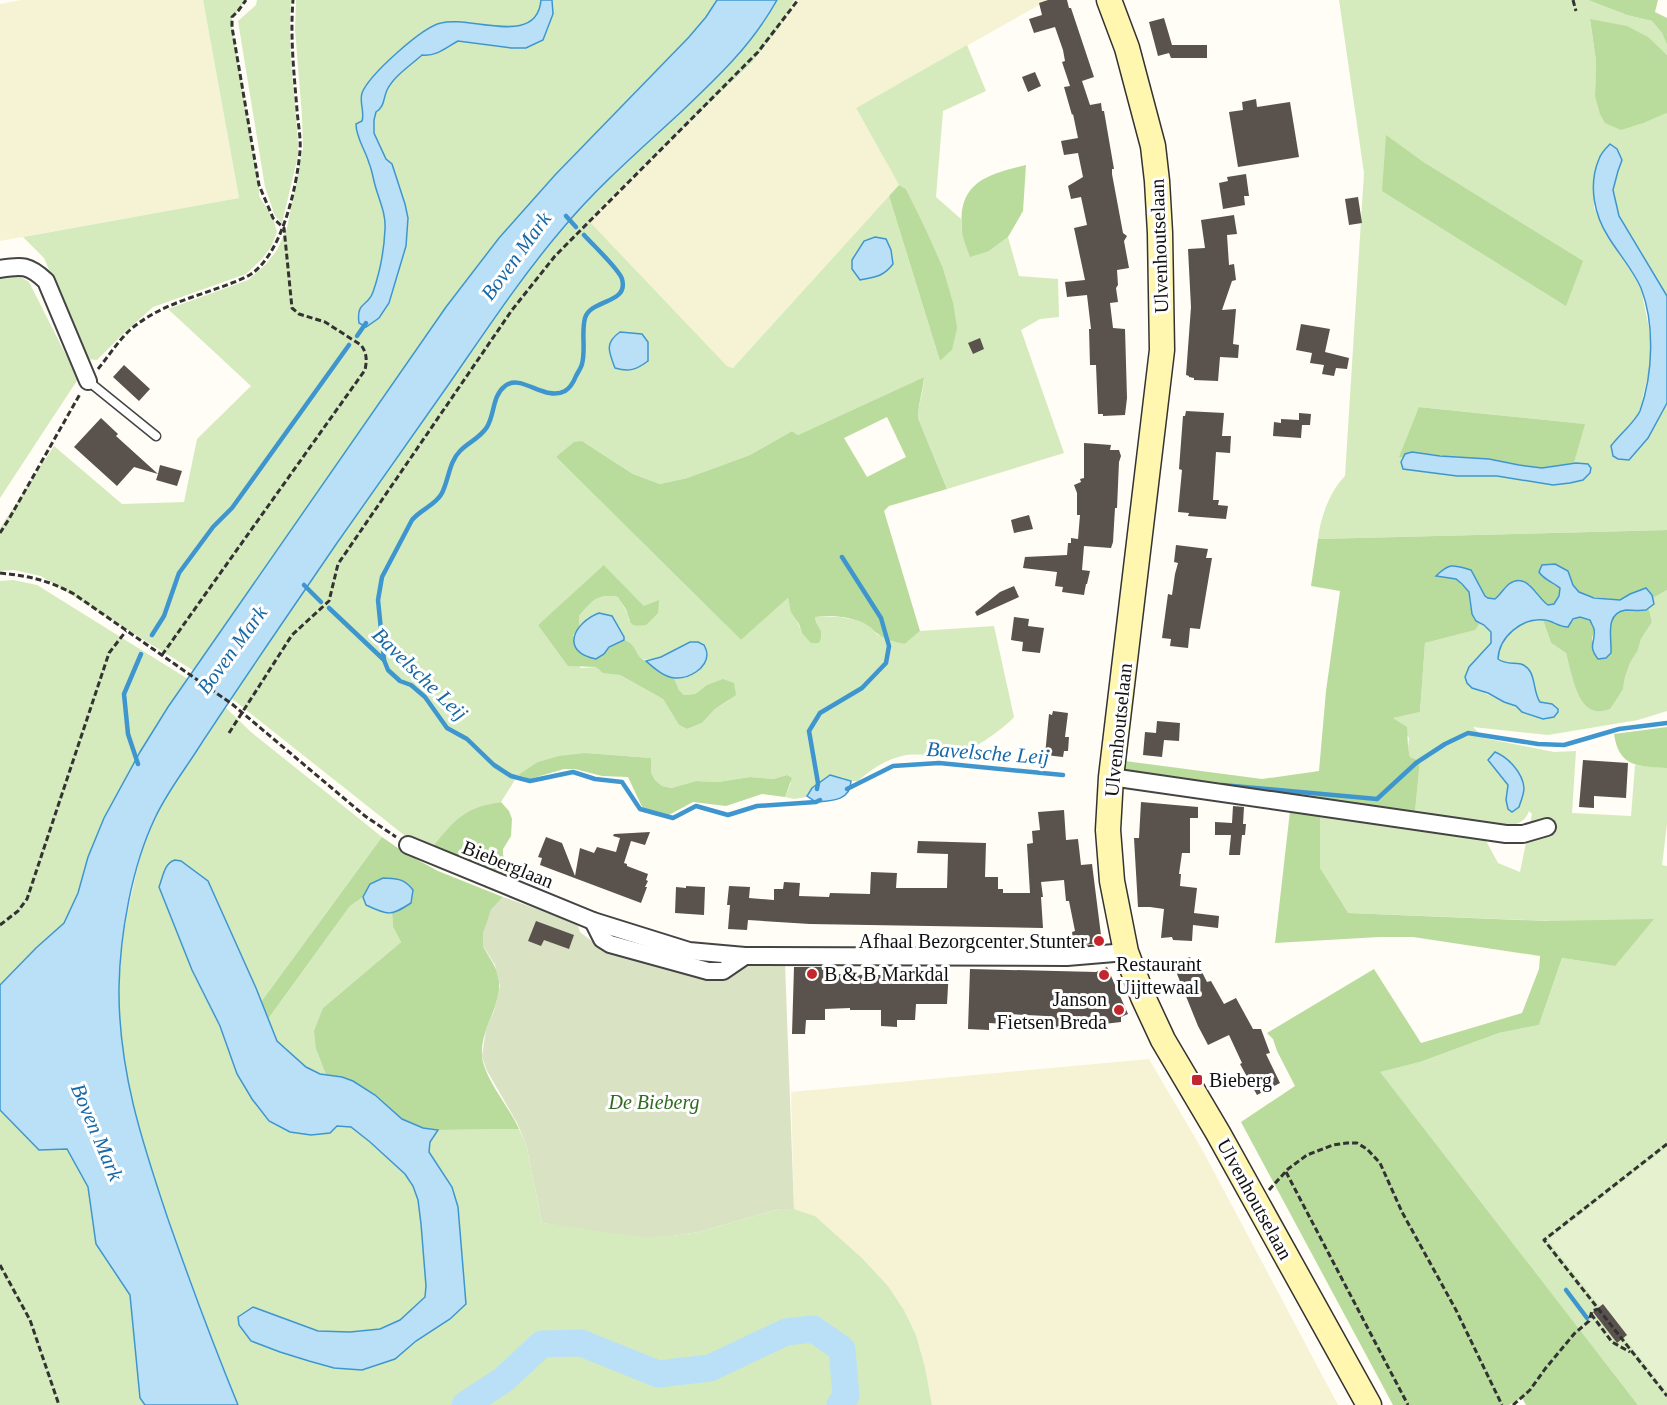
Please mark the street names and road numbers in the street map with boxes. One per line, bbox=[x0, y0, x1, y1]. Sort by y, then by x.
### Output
street label: Ulvenhoutselaan bbox=[1146, 178, 1172, 314]
street label: Ulvenhoutselaan bbox=[1100, 662, 1136, 798]
street label: Bieberglaan bbox=[459, 836, 557, 893]
street label: Ulvenhoutselaan bbox=[1213, 1135, 1297, 1263]

